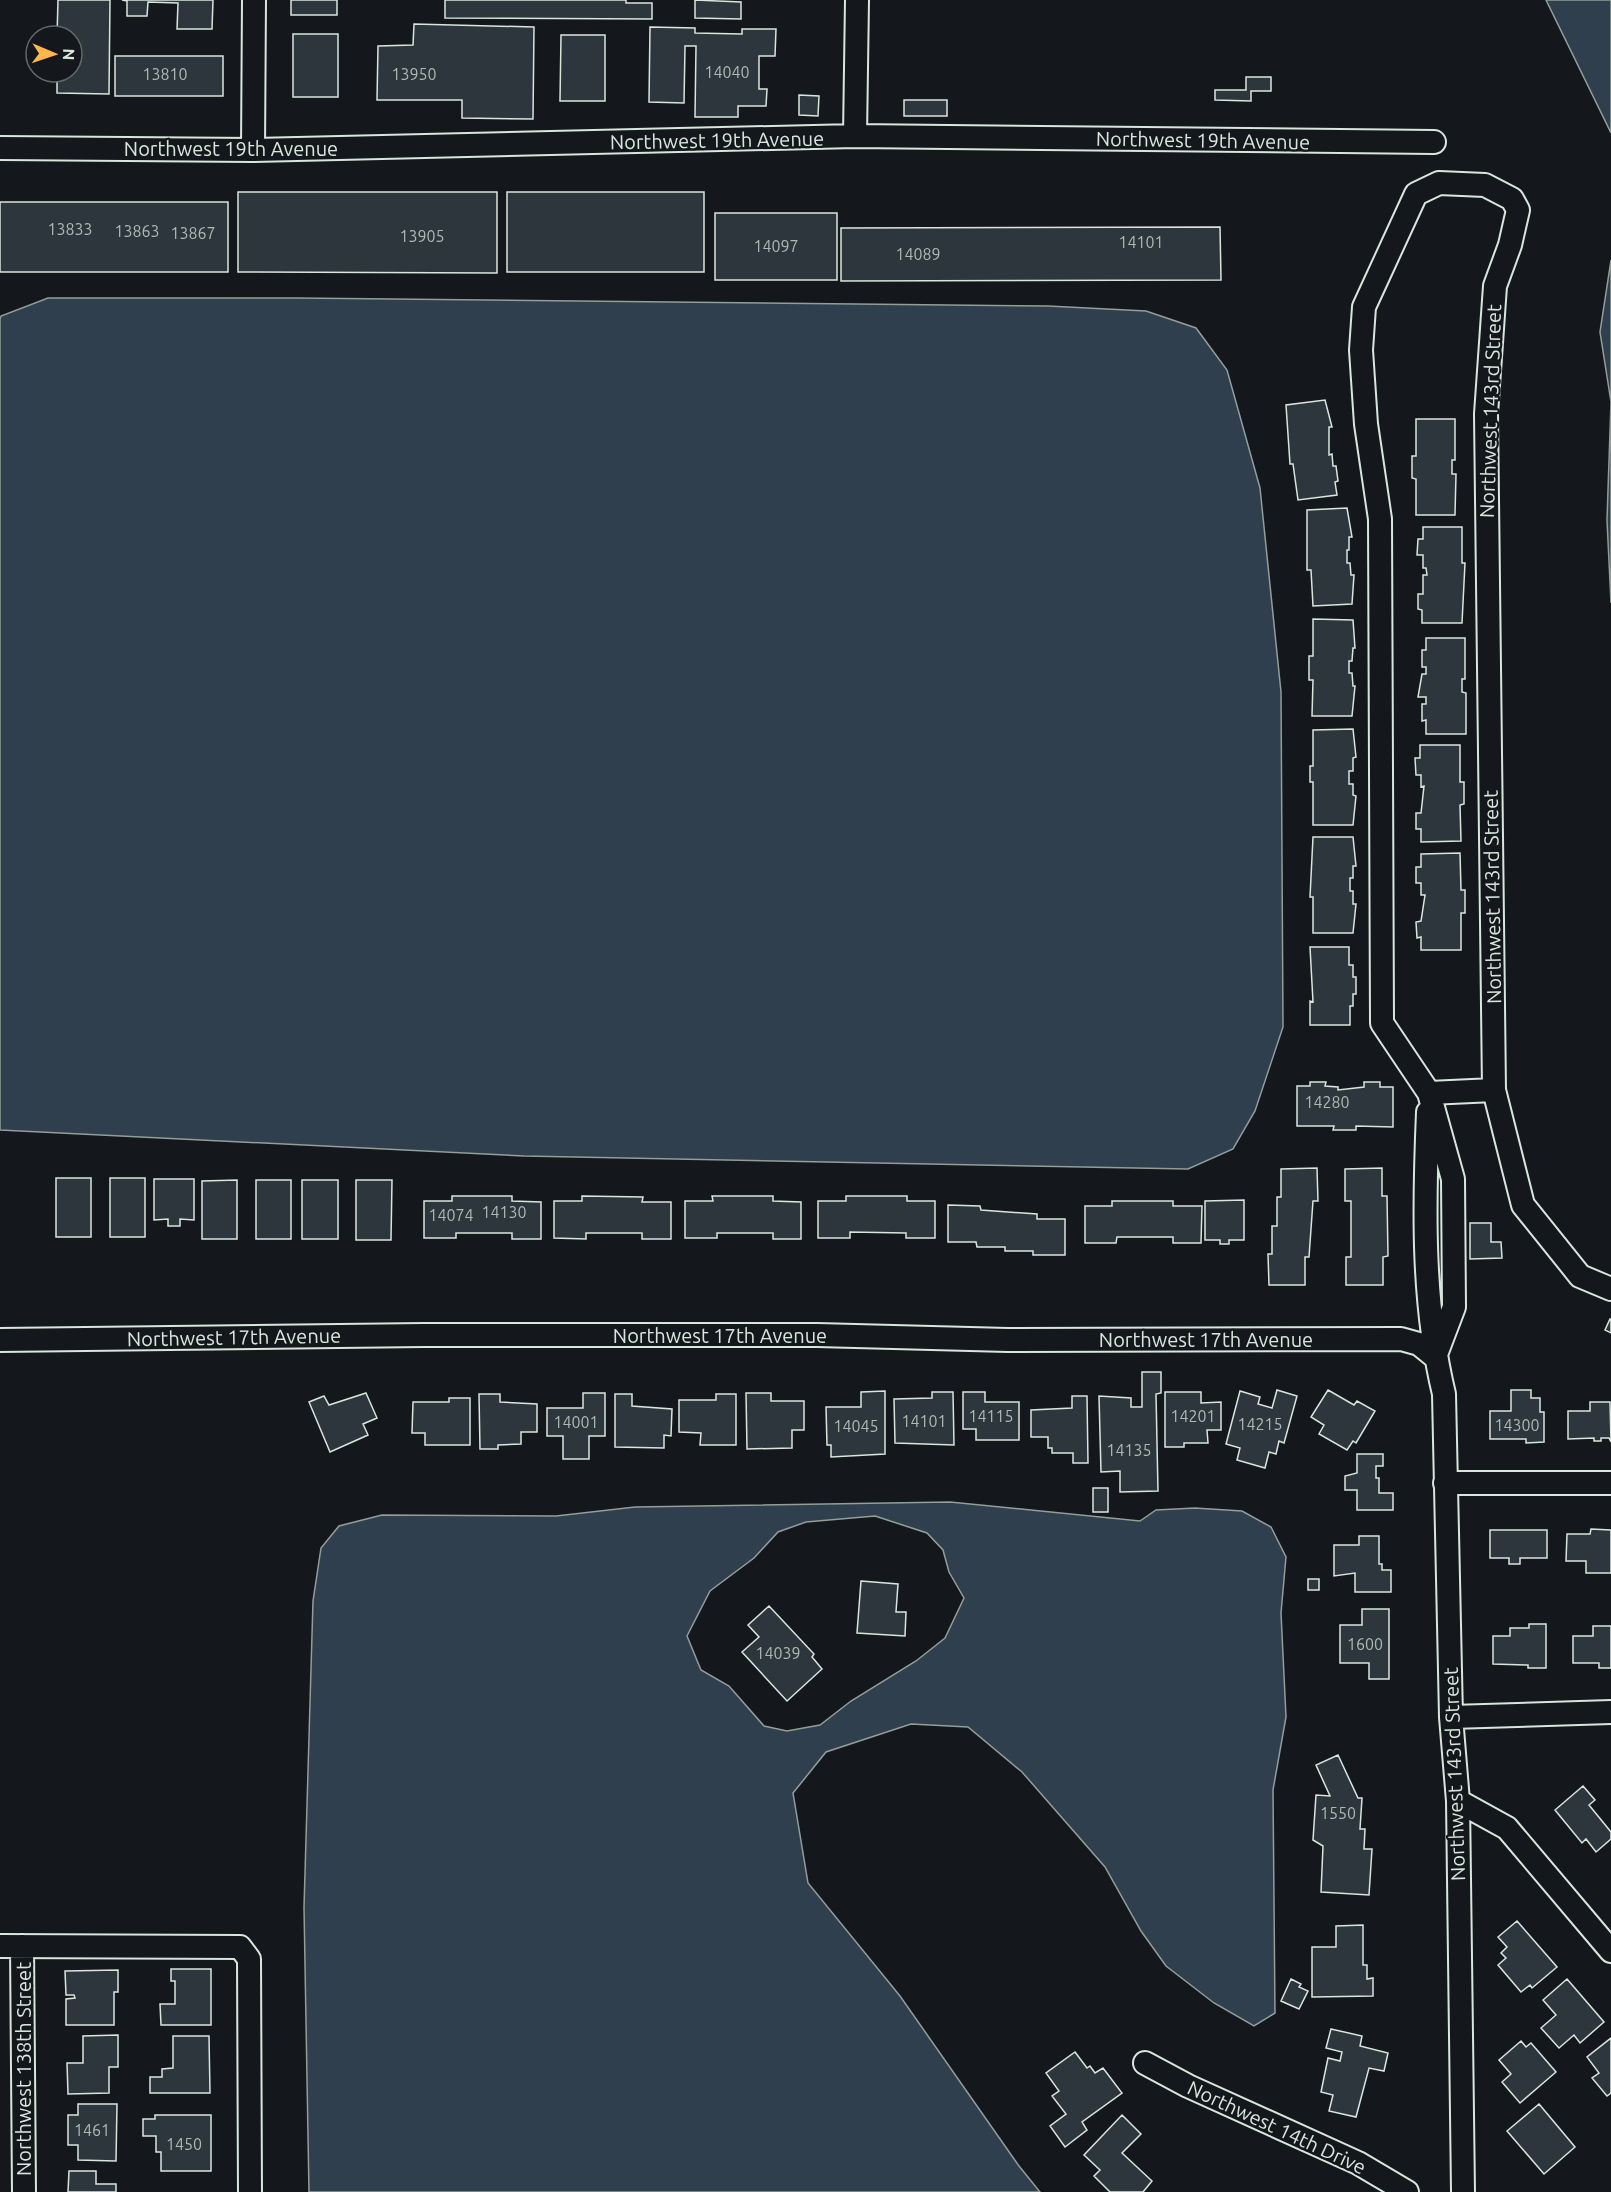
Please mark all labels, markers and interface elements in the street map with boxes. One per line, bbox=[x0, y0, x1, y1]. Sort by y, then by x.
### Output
north arrow bbox=[24, 24, 84, 84]
text: N bbox=[60, 48, 78, 61]
house number: 14040 bbox=[704, 63, 750, 81]
house number: 13810 bbox=[142, 65, 188, 83]
house number: 13950 bbox=[391, 65, 437, 83]
street label: Northwest 19th Avenue bbox=[610, 127, 824, 153]
street label: Northwest 19th Avenue bbox=[1096, 127, 1310, 153]
street label: Northwest 19th Avenue bbox=[124, 137, 338, 160]
house number: 13833 bbox=[47, 220, 93, 238]
house number: 13863 bbox=[114, 222, 160, 240]
house number: 13867 bbox=[170, 224, 216, 242]
house number: 13905 bbox=[399, 227, 445, 245]
house number: 14101 bbox=[1118, 233, 1164, 251]
house number: 14097 bbox=[753, 237, 799, 255]
house number: 14089 bbox=[895, 245, 941, 263]
street label: Northwest 143rd Street bbox=[1475, 304, 1505, 518]
street label: Northwest 143rd Street bbox=[1479, 790, 1505, 1004]
house number: 14280 bbox=[1304, 1093, 1350, 1111]
house number: 14130 bbox=[481, 1203, 527, 1221]
house number: 14074 bbox=[428, 1206, 474, 1224]
street label: Northwest 17th Avenue bbox=[127, 1324, 341, 1350]
street label: Northwest 17th Avenue bbox=[613, 1324, 827, 1347]
street label: Northwest 17th Avenue bbox=[1099, 1328, 1313, 1351]
house number: 14115 bbox=[968, 1407, 1014, 1425]
house number: 14201 bbox=[1170, 1407, 1216, 1425]
house number: 14101 bbox=[901, 1412, 947, 1430]
house number: 14001 bbox=[553, 1413, 599, 1431]
house number: 14215 bbox=[1237, 1415, 1283, 1433]
house number: 14300 bbox=[1494, 1416, 1540, 1434]
house number: 14045 bbox=[833, 1417, 879, 1435]
house number: 14135 bbox=[1106, 1441, 1152, 1459]
house number: 1600 bbox=[1347, 1635, 1383, 1653]
house number: 14039 bbox=[755, 1644, 801, 1662]
street label: Northwest 143rd Street bbox=[1439, 1667, 1469, 1881]
house number: 1550 bbox=[1320, 1804, 1356, 1822]
street label: Northwest 138th Street bbox=[12, 1962, 35, 2176]
street label: Northwest 14th Drive bbox=[1184, 2076, 1370, 2178]
house number: 1461 bbox=[74, 2121, 110, 2139]
house number: 1450 bbox=[166, 2135, 202, 2153]

